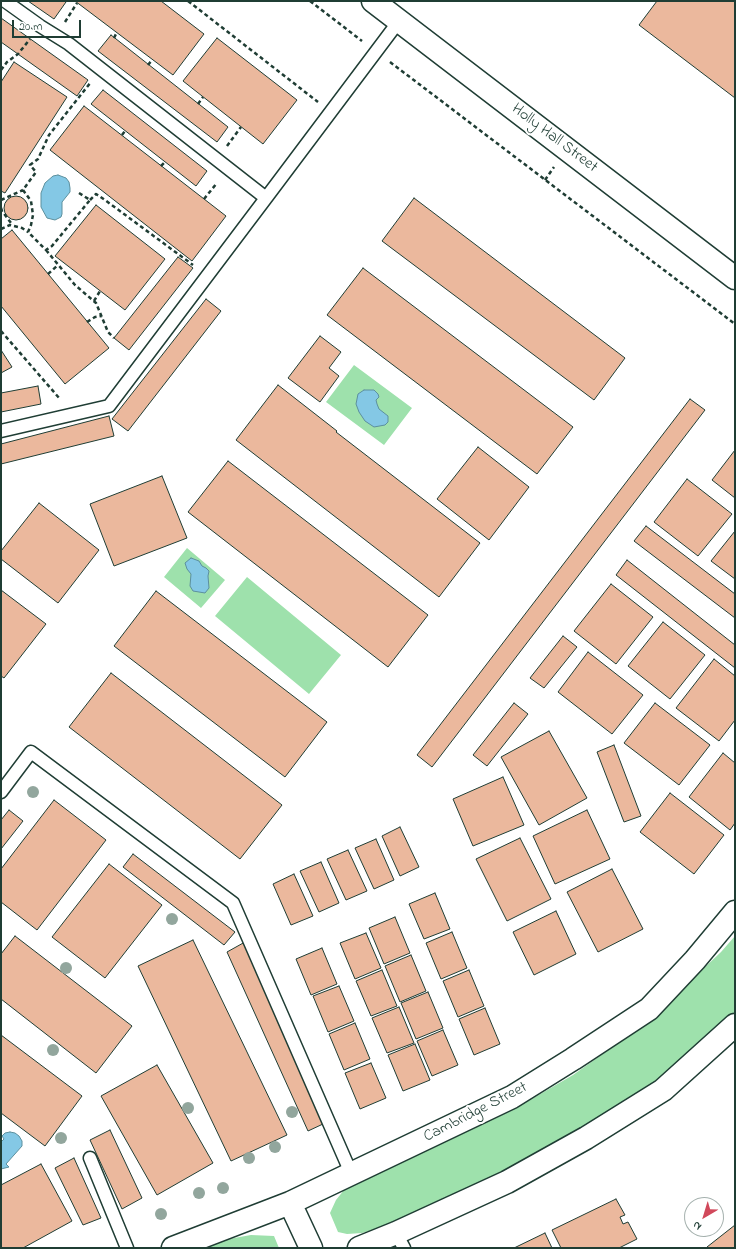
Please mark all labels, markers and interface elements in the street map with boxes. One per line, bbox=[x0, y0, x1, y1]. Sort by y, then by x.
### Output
scale bar bbox=[14, 12, 83, 38]
text: 20 m bbox=[19, 18, 42, 36]
street label: Holly Hall Street bbox=[507, 100, 601, 178]
street label: Cambridge Street bbox=[421, 1079, 531, 1147]
north arrow bbox=[684, 1197, 724, 1237]
text: N bbox=[689, 1217, 705, 1234]

